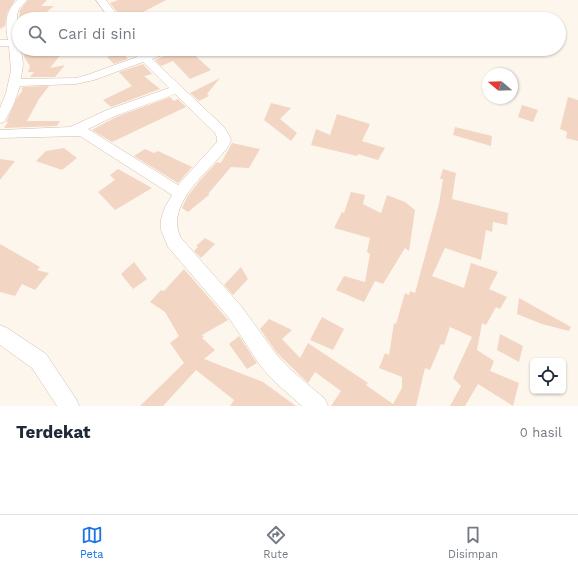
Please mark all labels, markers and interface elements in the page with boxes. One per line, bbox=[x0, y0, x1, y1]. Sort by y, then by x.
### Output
search box bbox=[12, 12, 566, 56]
icon: search bbox=[26, 23, 48, 45]
text: Cari di sini bbox=[58, 25, 136, 43]
north arrow bbox=[482, 68, 518, 104]
map controls bbox=[530, 358, 566, 394]
button: locate bbox=[530, 358, 566, 394]
text: Terdekat bbox=[16, 422, 91, 442]
text: 0 hasil bbox=[520, 425, 562, 440]
tab: Peta bbox=[80, 524, 104, 561]
tab: Rute bbox=[263, 524, 288, 561]
tab: Disimpan bbox=[448, 524, 498, 561]

